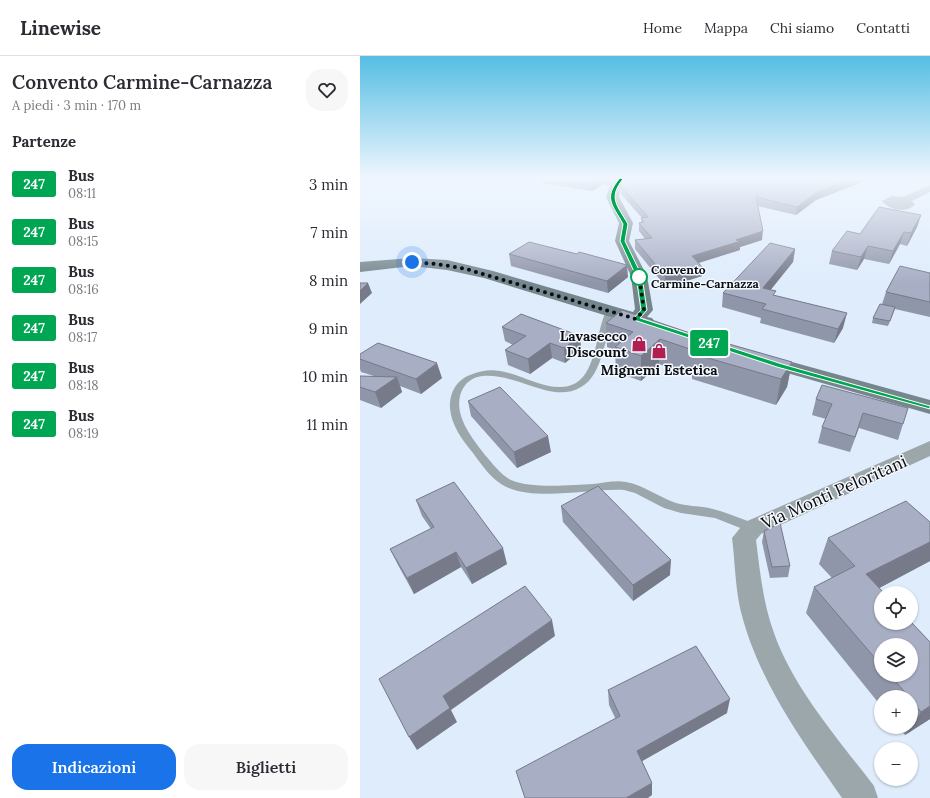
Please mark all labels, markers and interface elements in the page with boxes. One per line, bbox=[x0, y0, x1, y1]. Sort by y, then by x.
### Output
text: Linewise bbox=[20, 16, 101, 40]
text: Home bbox=[643, 19, 682, 37]
text: Mappa bbox=[704, 19, 748, 37]
text: Chi siamo bbox=[770, 19, 834, 37]
text: Contatti bbox=[856, 19, 910, 37]
button: heart bbox=[306, 69, 348, 111]
text: Convento Carmine-Carnazza bbox=[12, 70, 272, 94]
text: A piedi · 3 min · 170 m bbox=[12, 97, 141, 114]
text: Partenze bbox=[12, 132, 76, 151]
text: Bus bbox=[68, 166, 94, 185]
text: 247 bbox=[23, 175, 45, 193]
text: 3 min bbox=[309, 175, 348, 194]
text: 08:11 bbox=[68, 185, 96, 202]
text: Bus bbox=[68, 214, 94, 233]
text: 247 bbox=[23, 223, 45, 241]
text: 7 min bbox=[310, 223, 348, 242]
text: 08:15 bbox=[68, 233, 98, 250]
your location bbox=[402, 252, 422, 272]
text: Bus bbox=[68, 262, 94, 281]
place label: Convento Carmine-Carnazza bbox=[651, 262, 760, 291]
marker: Convento Carmine-Carnazza bbox=[630, 268, 648, 286]
text: 247 bbox=[23, 271, 45, 289]
text: 8 min bbox=[309, 271, 348, 290]
text: 08:16 bbox=[68, 281, 99, 298]
text: Bus bbox=[68, 310, 94, 329]
text: 247 bbox=[23, 319, 45, 337]
text: 9 min bbox=[309, 319, 348, 338]
place label: Lavasecco Discount bbox=[560, 327, 627, 361]
text: 08:17 bbox=[68, 329, 97, 346]
line badge: 247 bbox=[686, 330, 732, 356]
text: 247 bbox=[698, 334, 720, 352]
shop icon: Lavasecco Discount bbox=[630, 335, 648, 353]
shop icon: Mignemi Estetica bbox=[650, 342, 668, 360]
text: Bus bbox=[68, 358, 94, 377]
place label: Mignemi Estetica bbox=[600, 361, 718, 379]
text: 247 bbox=[23, 367, 45, 385]
text: 10 min bbox=[303, 367, 348, 386]
text: 08:18 bbox=[68, 377, 99, 394]
text: Bus bbox=[68, 406, 94, 425]
text: 247 bbox=[23, 415, 45, 433]
text: 11 min bbox=[306, 415, 348, 434]
text: 08:19 bbox=[68, 425, 99, 442]
street label: Via Monti Peloritani bbox=[757, 450, 910, 534]
map controls bbox=[874, 586, 918, 786]
button: locate bbox=[874, 586, 918, 630]
button: layers bbox=[874, 638, 918, 682]
button: + bbox=[874, 690, 918, 734]
button: − bbox=[874, 742, 918, 786]
button: Indicazioni bbox=[12, 744, 176, 790]
button: Biglietti bbox=[184, 744, 348, 790]

